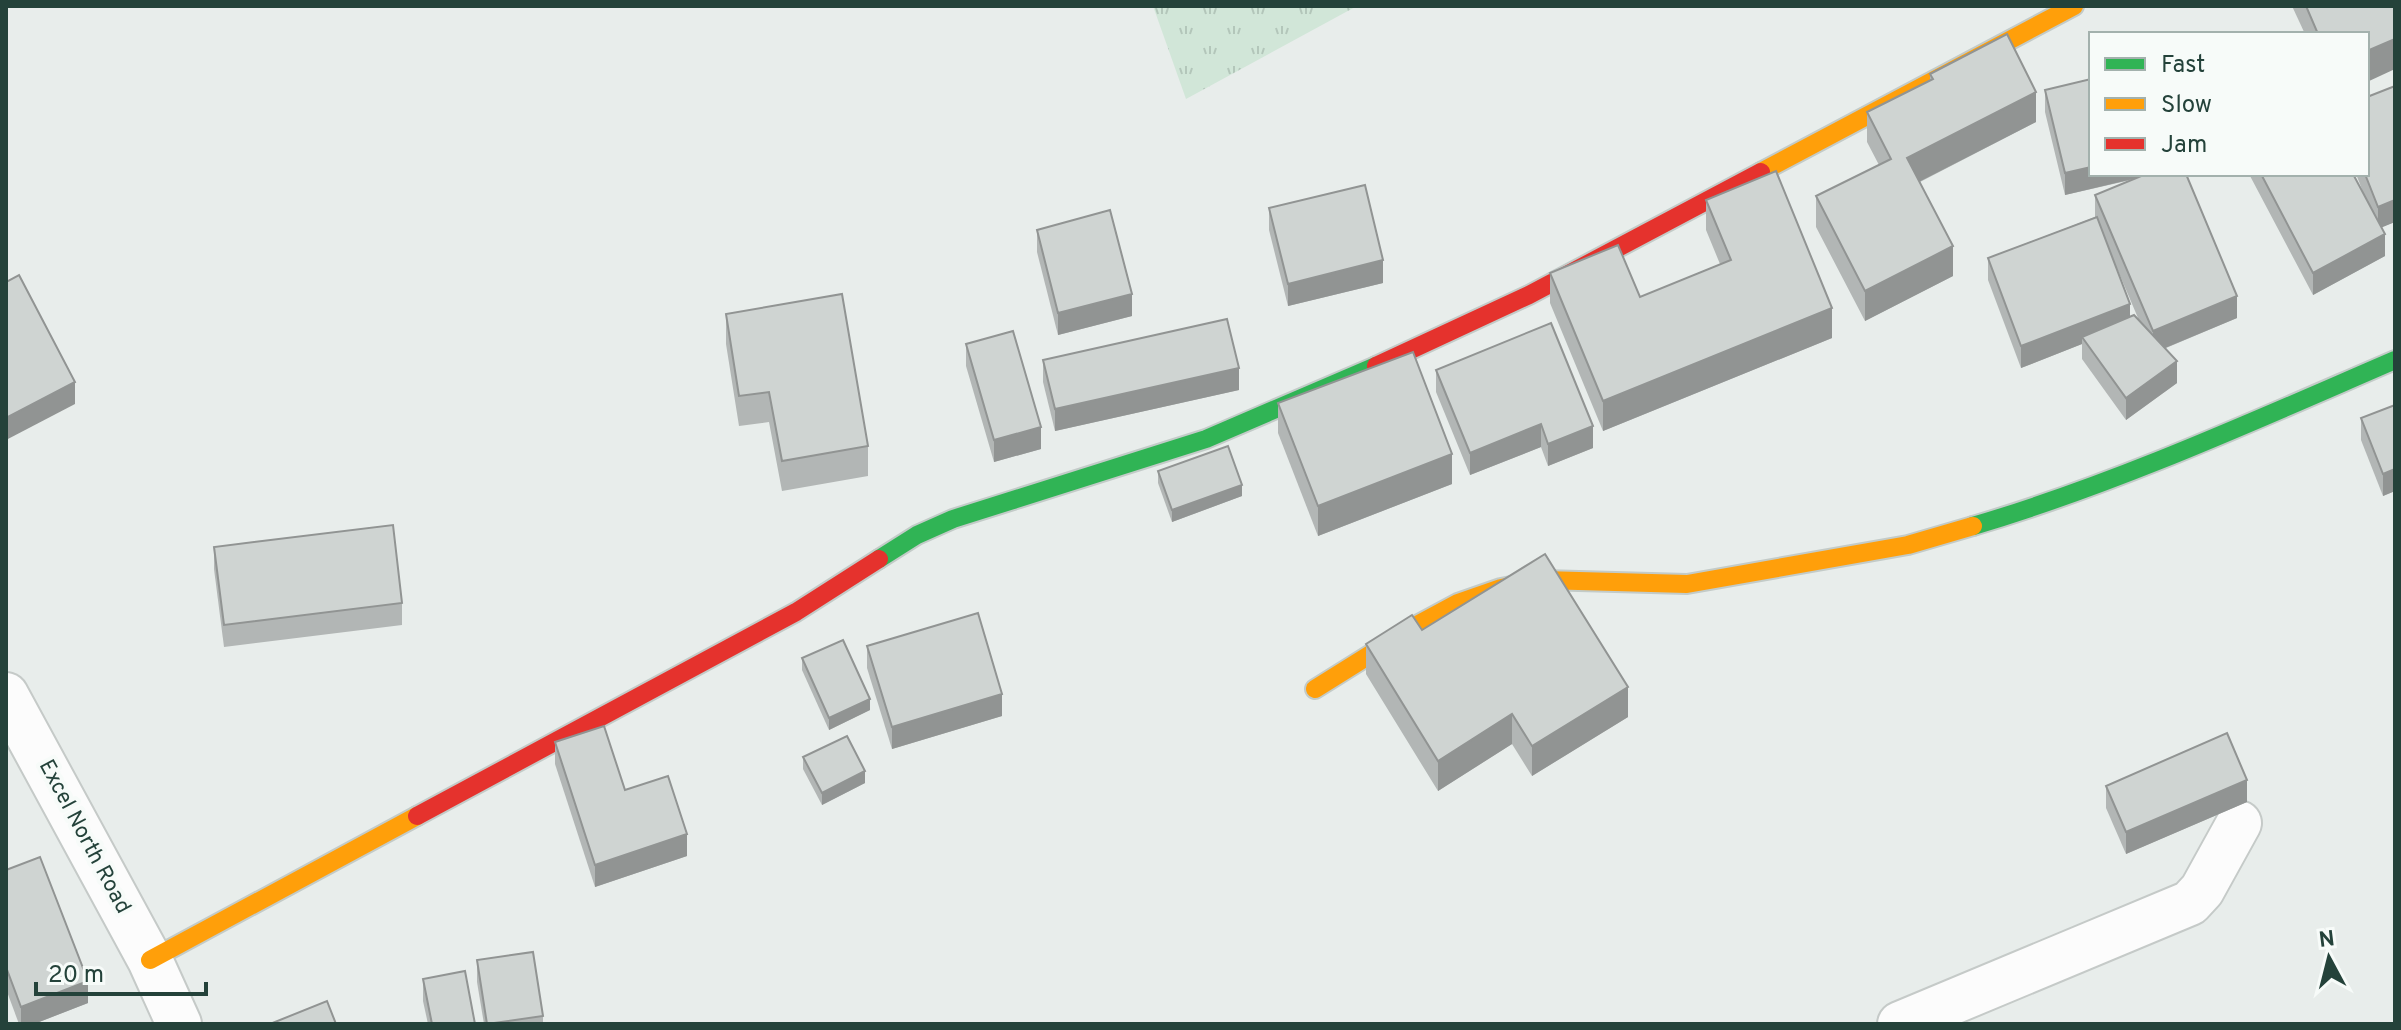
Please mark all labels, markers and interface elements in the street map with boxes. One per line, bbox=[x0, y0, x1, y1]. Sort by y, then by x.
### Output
legend bbox=[2089, 32, 2369, 176]
text: Fast bbox=[2161, 51, 2205, 81]
text: Slow bbox=[2161, 91, 2212, 121]
text: Jam bbox=[2161, 131, 2207, 161]
street label: Excel North Road bbox=[32, 755, 136, 919]
north arrow bbox=[2289, 918, 2369, 998]
text: N bbox=[2317, 926, 2336, 955]
scale bar bbox=[36, 946, 206, 996]
text: 20 m bbox=[48, 961, 104, 991]

